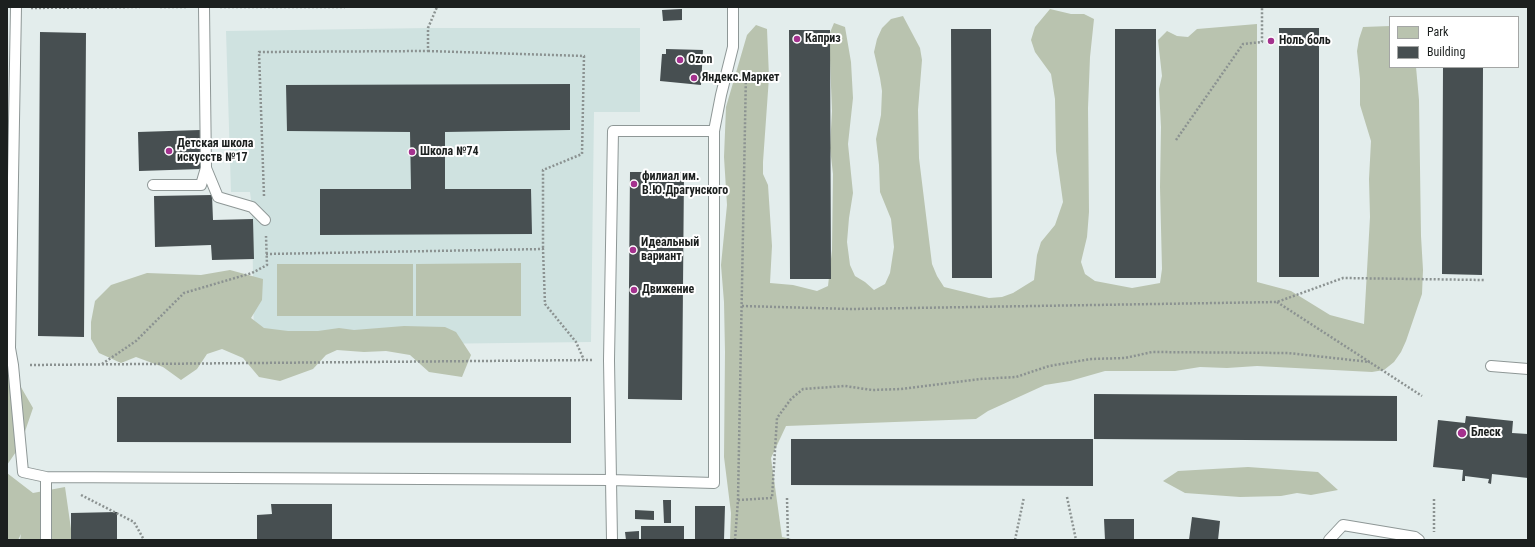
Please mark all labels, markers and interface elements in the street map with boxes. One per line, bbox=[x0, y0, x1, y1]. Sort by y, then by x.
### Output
legend bbox=[1389, 16, 1519, 68]
text: Park bbox=[1427, 25, 1448, 39]
place label: Каприз bbox=[805, 32, 841, 46]
marker: Каприз bbox=[792, 34, 802, 44]
place label: Ноль боль bbox=[1279, 34, 1331, 48]
marker: Ноль боль bbox=[1266, 36, 1276, 46]
text: Building bbox=[1427, 45, 1465, 59]
place label: Ozon bbox=[688, 53, 712, 67]
marker: Ozon bbox=[675, 55, 685, 65]
place label: Яндекс.Маркет bbox=[702, 71, 780, 85]
marker: Яндекс.Маркет bbox=[689, 73, 699, 83]
place label: Детская школа искусств №17 bbox=[177, 137, 253, 165]
place label: Школа №74 bbox=[420, 145, 479, 159]
marker: Детская школа искусств №17 bbox=[164, 146, 174, 156]
marker: Школа №74 bbox=[407, 147, 417, 157]
place label: филиал им. В.Ю.Драгунского bbox=[642, 170, 728, 198]
marker: филиал им. В.Ю.Драгунского bbox=[629, 179, 639, 189]
place label: Идеальный вариант bbox=[641, 236, 699, 264]
marker: Идеальный вариант bbox=[628, 245, 638, 255]
place label: Движение bbox=[642, 283, 694, 297]
marker: Движение bbox=[629, 285, 639, 295]
place label: Блеск bbox=[1471, 426, 1501, 440]
marker: Блеск bbox=[1456, 427, 1468, 439]

